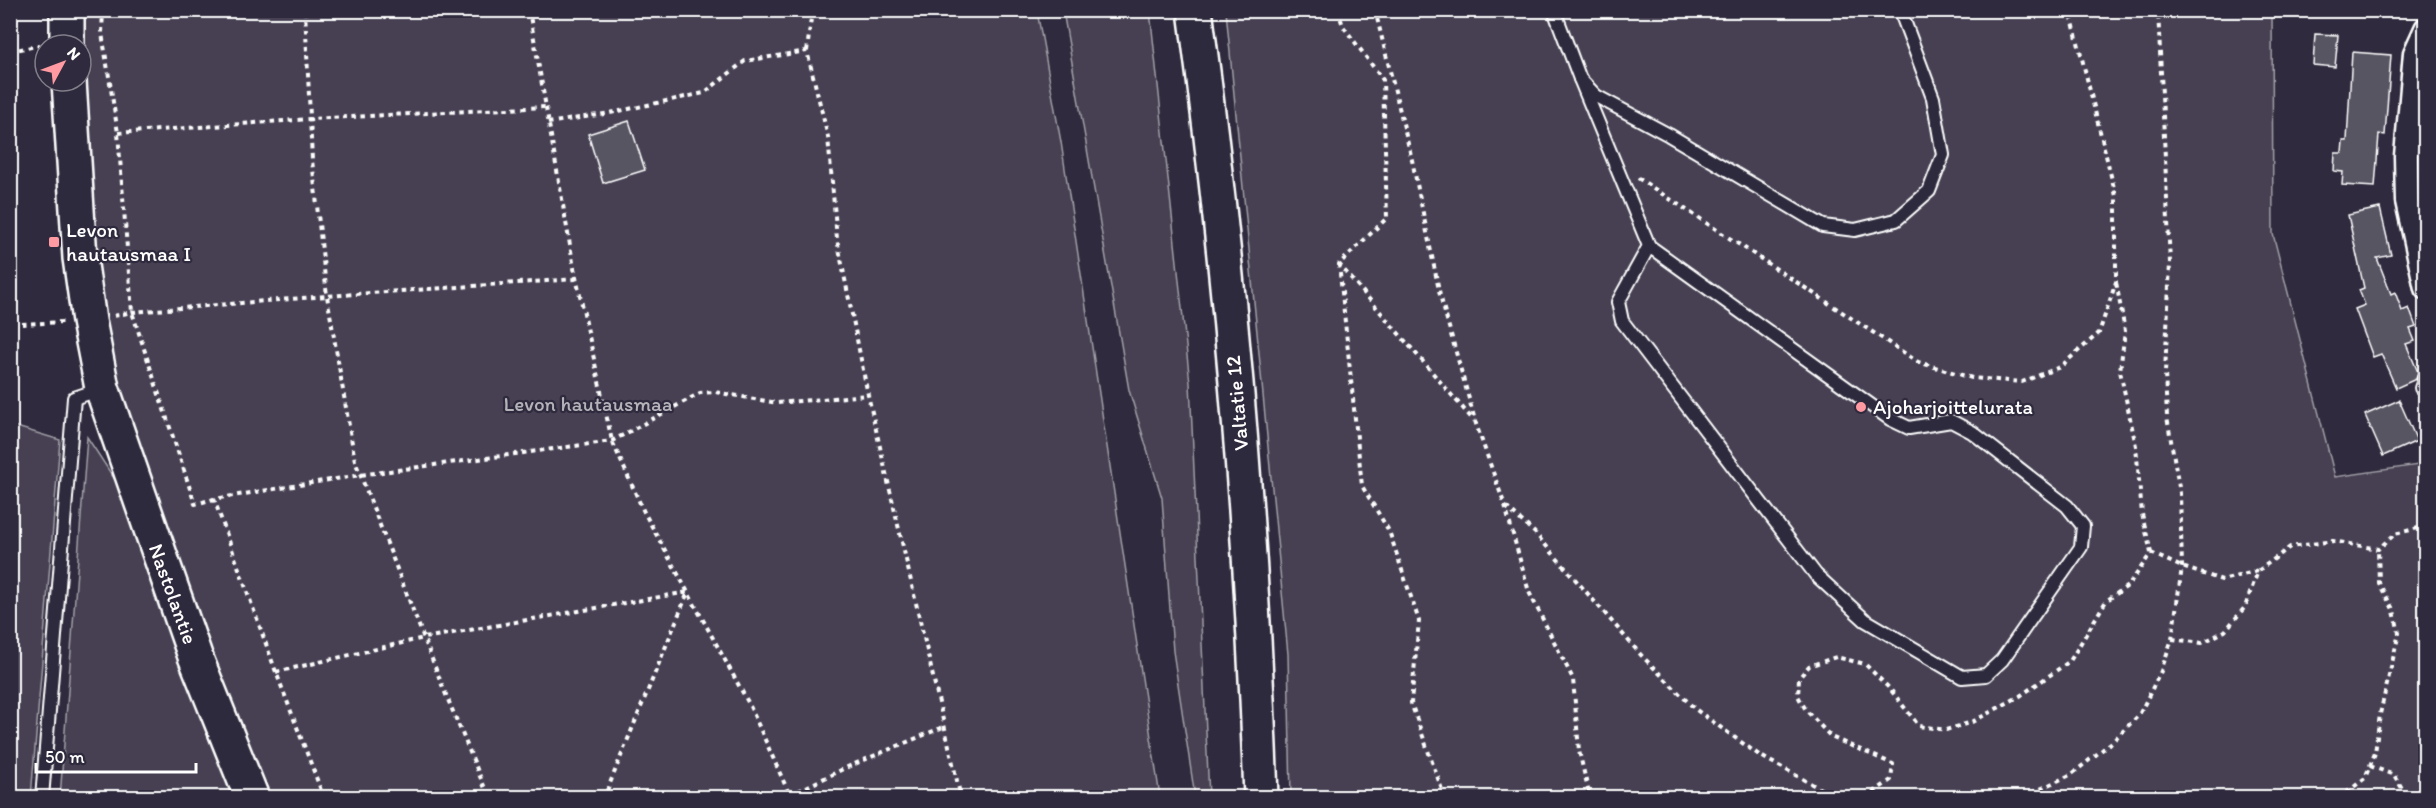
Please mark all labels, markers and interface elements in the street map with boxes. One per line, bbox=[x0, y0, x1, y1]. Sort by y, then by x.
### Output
north arrow bbox=[33, 33, 93, 93]
text: N bbox=[63, 43, 85, 64]
place label: Levon hautausmaa I bbox=[66, 217, 191, 266]
marker: Levon hautausmaa I bbox=[47, 235, 61, 249]
street label: Valtatie 12 bbox=[1220, 354, 1253, 452]
park label: Levon hautausmaa bbox=[504, 391, 672, 416]
place label: Ajoharjoittelurata bbox=[1873, 394, 2033, 419]
marker: Ajoharjoittelurata bbox=[1854, 400, 1868, 414]
street label: Nastolantie bbox=[144, 540, 203, 647]
scale bar bbox=[36, 736, 196, 774]
text: 50 m bbox=[45, 746, 85, 768]

